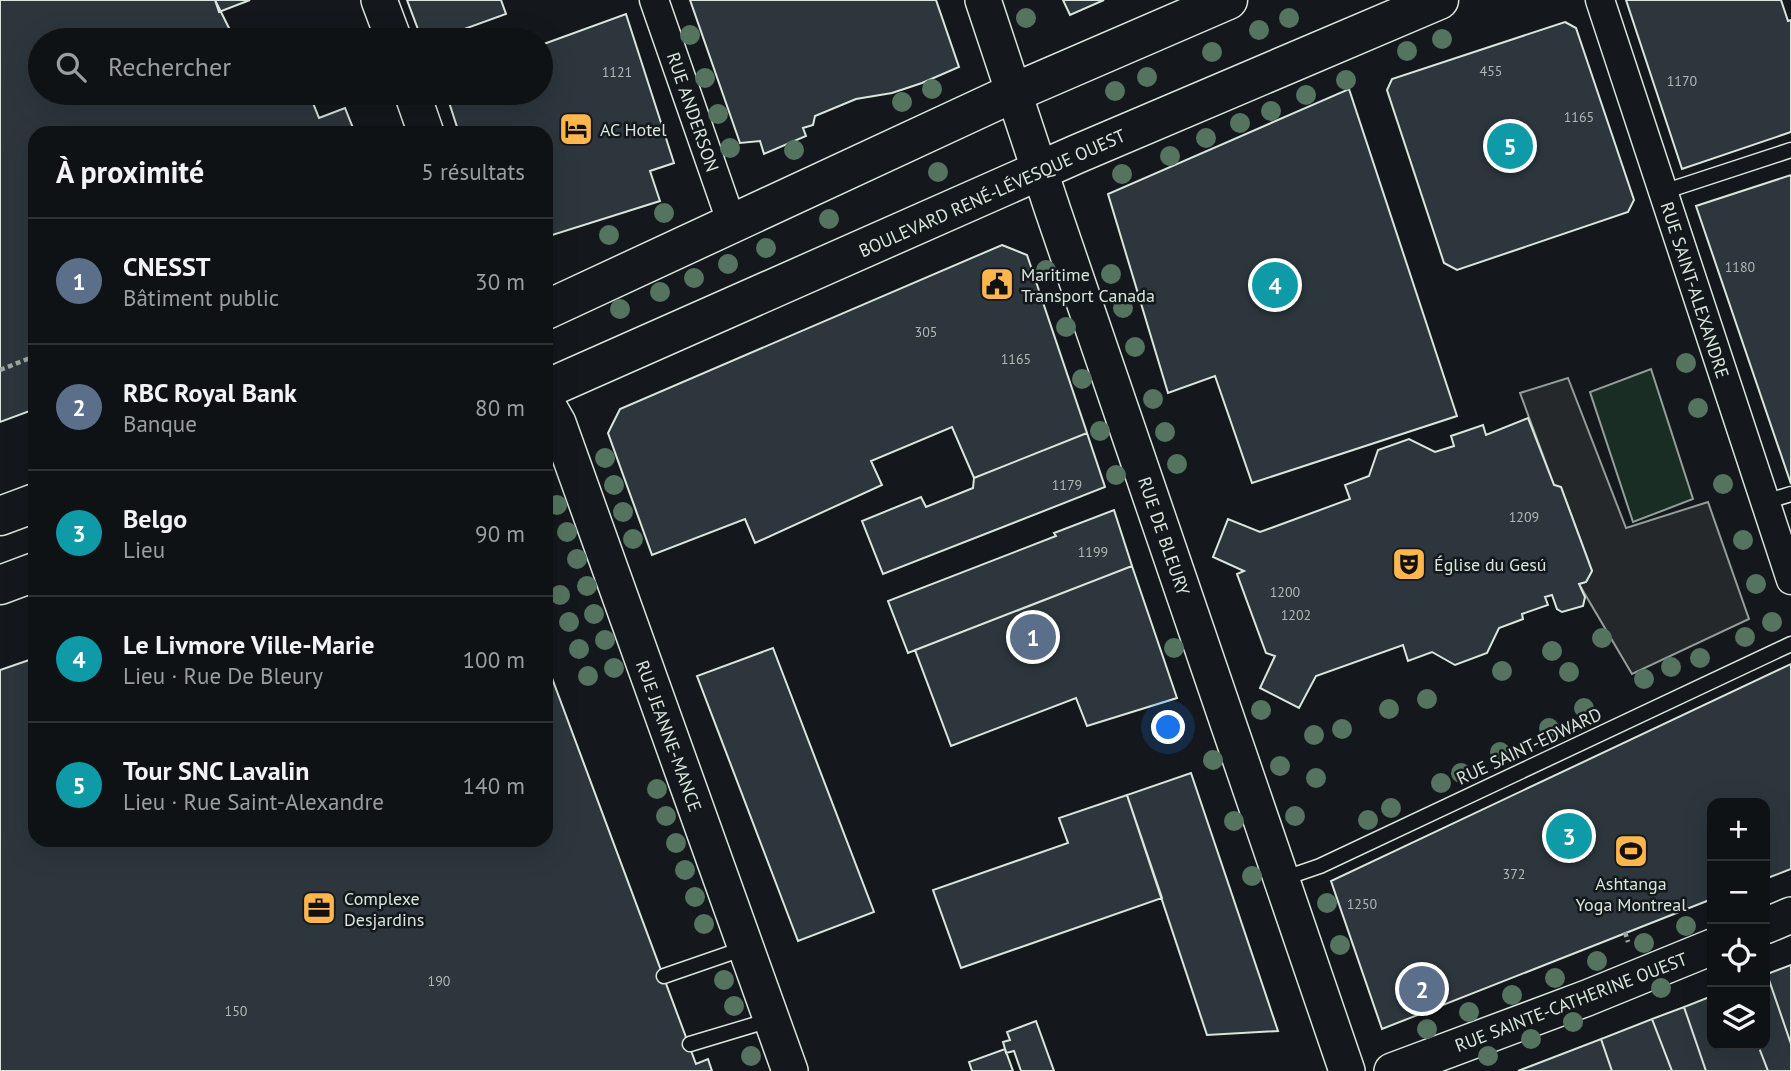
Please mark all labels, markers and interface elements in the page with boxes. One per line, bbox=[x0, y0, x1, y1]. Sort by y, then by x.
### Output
search box bbox=[28, 28, 553, 105]
icon: search bbox=[52, 48, 90, 86]
street label: RUE ANDERSON bbox=[662, 49, 724, 175]
text: Rechercher bbox=[108, 50, 231, 83]
house number: 455 bbox=[1480, 62, 1502, 80]
house number: 1121 bbox=[602, 63, 632, 81]
house number: 1170 bbox=[1667, 72, 1698, 90]
house number: 1165 bbox=[1564, 108, 1594, 126]
hotel icon: AC Hotel bbox=[557, 110, 595, 148]
place label: AC Hotel bbox=[600, 118, 667, 141]
pin: 5 bbox=[1487, 120, 1533, 172]
street label: BOULEVARD RENÉ-LÉVESQUE OUEST bbox=[855, 124, 1129, 262]
text: À proximité bbox=[56, 152, 204, 191]
text: 5 résultats bbox=[421, 157, 525, 186]
street label: RUE SAINT-ALEXANDRE bbox=[1656, 199, 1734, 381]
text: CNESST bbox=[123, 250, 211, 283]
house number: 1180 bbox=[1725, 258, 1756, 276]
pin: 4 bbox=[1252, 259, 1298, 311]
place label: Maritime Transport Canada bbox=[1021, 263, 1155, 307]
public building icon: Maritime Transport Canada bbox=[978, 265, 1016, 303]
text: 1 bbox=[72, 267, 86, 296]
text: 30 m bbox=[475, 267, 525, 296]
text: Bâtiment public bbox=[123, 283, 279, 312]
house number: 305 bbox=[915, 323, 937, 341]
house number: 1165 bbox=[1001, 350, 1031, 368]
text: RBC Royal Bank bbox=[123, 376, 297, 409]
text: 2 bbox=[72, 393, 86, 422]
text: 80 m bbox=[475, 393, 525, 422]
text: Banque bbox=[123, 409, 197, 438]
street label: RUE DE BLEURY bbox=[1133, 474, 1195, 598]
house number: 1179 bbox=[1052, 476, 1082, 494]
text: Belgo bbox=[123, 502, 187, 535]
house number: 1209 bbox=[1509, 508, 1539, 526]
text: 3 bbox=[72, 519, 86, 548]
text: 90 m bbox=[475, 519, 525, 548]
text: Lieu bbox=[123, 535, 165, 564]
house number: 1199 bbox=[1078, 543, 1108, 561]
theatre icon: Église du Gesú bbox=[1390, 545, 1428, 583]
place label: Église du Gesú bbox=[1434, 553, 1547, 576]
house number: 1200 bbox=[1270, 583, 1301, 601]
house number: 1202 bbox=[1281, 606, 1311, 624]
pin: 1 bbox=[1010, 611, 1056, 663]
text: Le Livmore Ville-Marie bbox=[123, 628, 375, 661]
text: 4 bbox=[72, 645, 86, 674]
text: 100 m bbox=[463, 645, 525, 674]
street label: RUE JEANNE-MANCE bbox=[631, 657, 707, 815]
text: Lieu · Rue De Bleury bbox=[123, 661, 323, 690]
street label: RUE SAINT-EDWARD bbox=[1453, 702, 1605, 790]
your location bbox=[1151, 710, 1185, 744]
text: Tour SNC Lavalin bbox=[123, 754, 309, 787]
text: 5 bbox=[72, 771, 86, 800]
text: 140 m bbox=[463, 771, 525, 800]
text: Lieu · Rue Saint-Alexandre bbox=[123, 787, 384, 816]
map controls bbox=[1707, 798, 1770, 1050]
button: + bbox=[1707, 798, 1770, 861]
pin: 3 bbox=[1546, 810, 1592, 862]
sports icon: Ashtanga Yoga Montreal bbox=[1612, 832, 1650, 870]
button: − bbox=[1707, 861, 1770, 924]
house number: 372 bbox=[1503, 865, 1525, 883]
place label: Ashtanga Yoga Montreal bbox=[1576, 872, 1687, 916]
place label: Complexe Desjardins bbox=[344, 887, 424, 931]
office icon: Complexe Desjardins bbox=[300, 889, 338, 927]
house number: 1250 bbox=[1347, 895, 1378, 913]
button: locate bbox=[1707, 924, 1770, 987]
street label: RUE SAINTE-CATHERINE OUEST bbox=[1452, 947, 1690, 1057]
pin: 2 bbox=[1399, 963, 1445, 1015]
house number: 190 bbox=[428, 972, 451, 990]
button: layers bbox=[1707, 987, 1770, 1050]
house number: 150 bbox=[225, 1002, 248, 1020]

